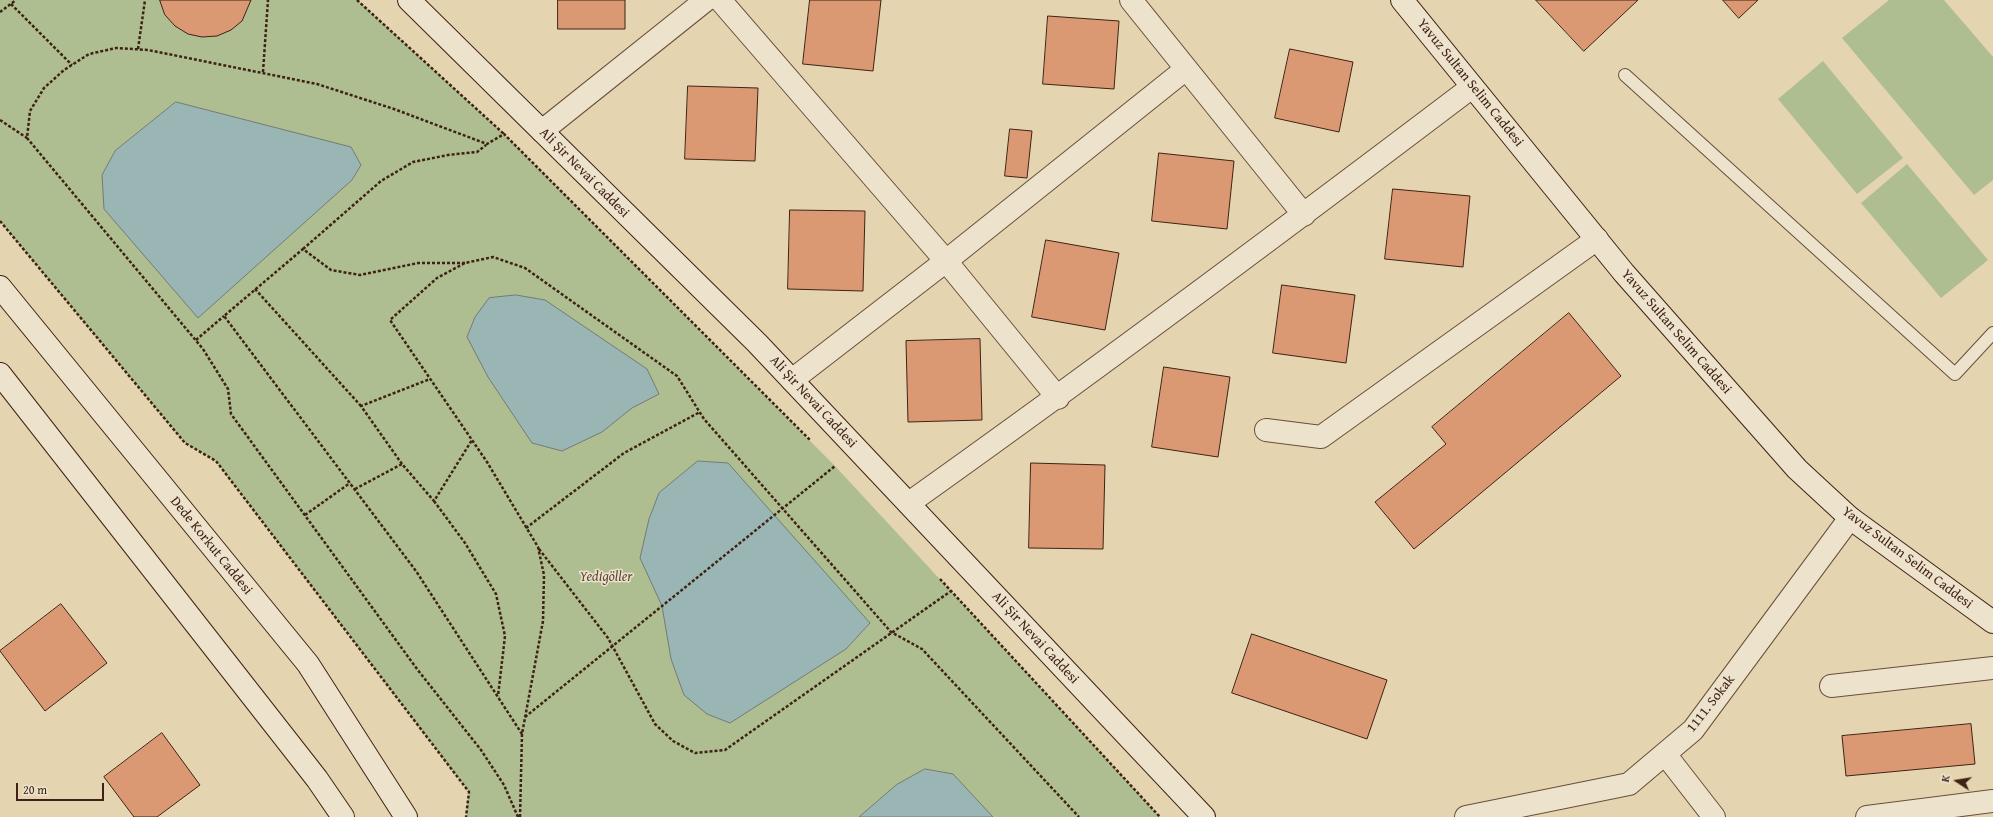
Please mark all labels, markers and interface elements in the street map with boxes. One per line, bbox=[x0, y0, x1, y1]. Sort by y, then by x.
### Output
street label: Yavuz Sultan Selim Caddesi bbox=[1413, 16, 1527, 150]
street label: Ali Şir Nevai Caddesi bbox=[536, 125, 632, 221]
street label: Yavuz Sultan Selim Caddesi bbox=[1617, 266, 1735, 398]
street label: Ali Şir Nevai Caddesi bbox=[766, 352, 860, 452]
street label: Dede Korkut Caddesi bbox=[166, 494, 256, 598]
street label: Yavuz Sultan Selim Caddesi bbox=[1838, 503, 1976, 613]
park label: Yedigöller bbox=[579, 569, 633, 585]
street label: Ali Şir Nevai Caddesi bbox=[988, 588, 1082, 688]
street label: 1111. Sokak bbox=[1683, 672, 1739, 736]
north arrow bbox=[1937, 761, 1977, 801]
text: K bbox=[1937, 773, 1954, 784]
scale bar bbox=[18, 775, 106, 801]
text: 20 m bbox=[23, 781, 47, 798]

